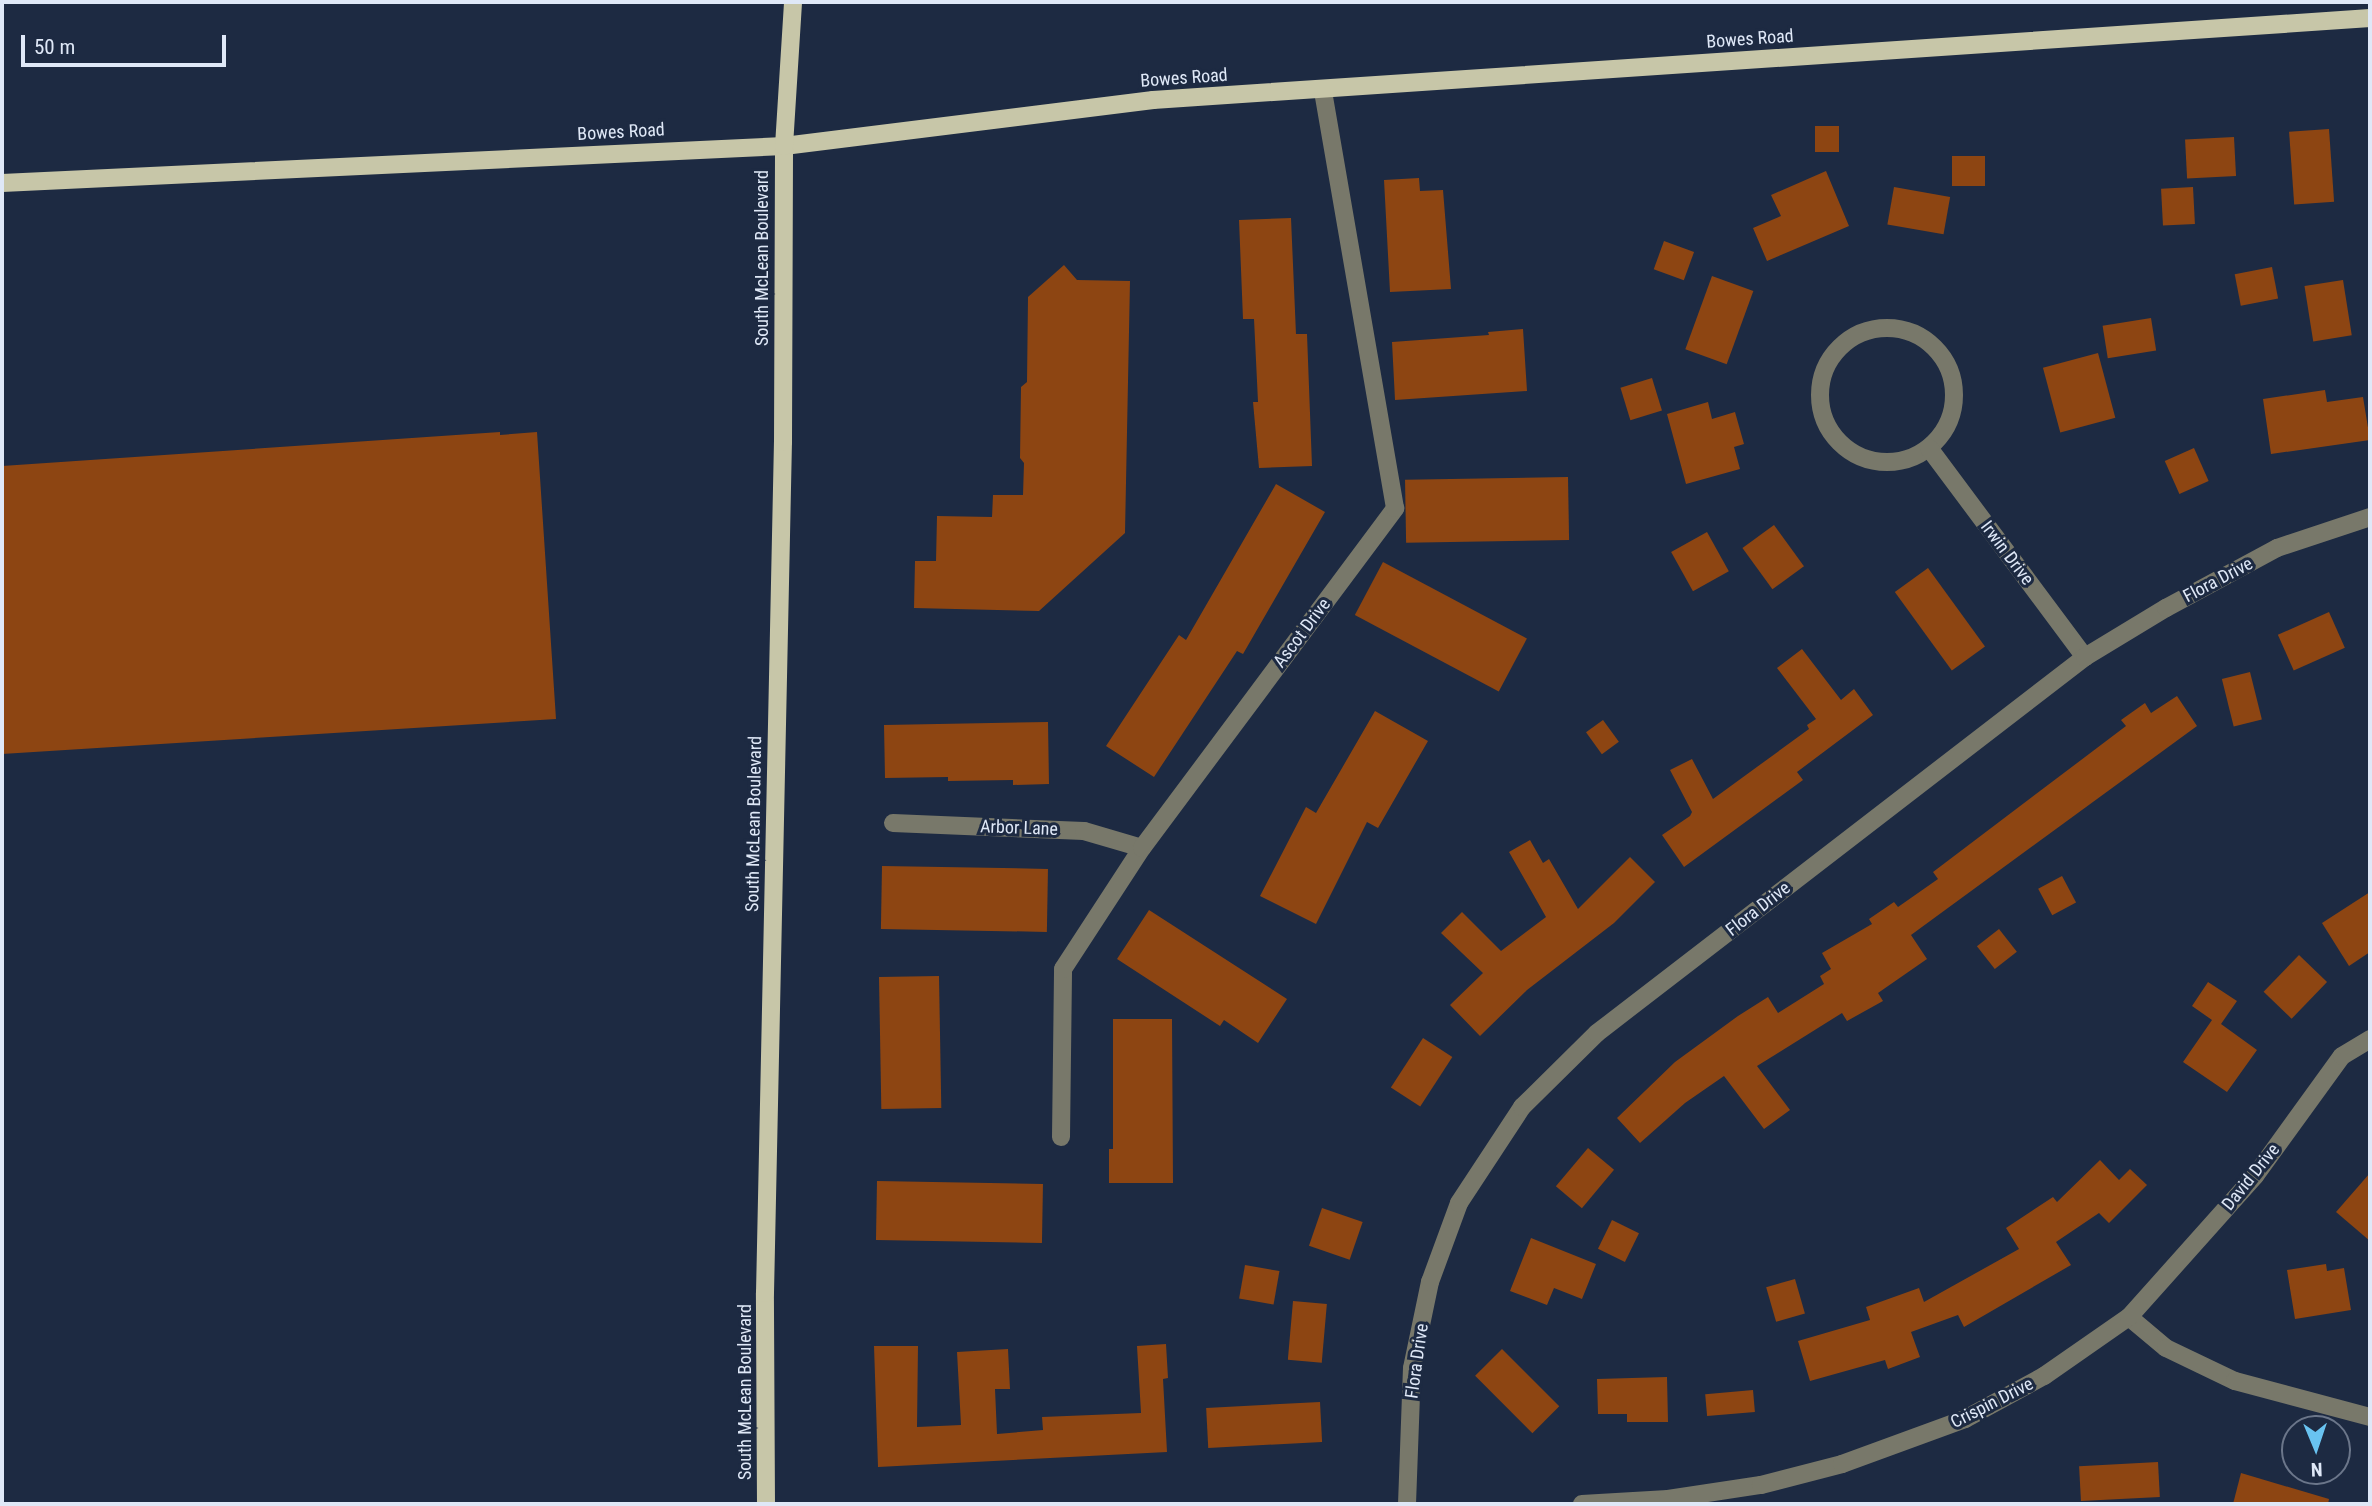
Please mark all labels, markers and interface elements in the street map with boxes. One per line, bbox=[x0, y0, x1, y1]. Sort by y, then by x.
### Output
scale bar bbox=[24, 21, 229, 65]
street label: Bowes Road bbox=[1706, 25, 1794, 53]
text: 50 m bbox=[34, 35, 75, 59]
street label: Bowes Road bbox=[1140, 64, 1228, 92]
street label: Bowes Road bbox=[577, 119, 665, 145]
street label: South McLean Boulevard bbox=[751, 170, 773, 346]
street label: Irwin Drive bbox=[1976, 517, 2038, 589]
street label: Flora Drive bbox=[2180, 553, 2256, 607]
street label: Ascot Drive bbox=[1269, 594, 1335, 672]
street label: South McLean Boulevard bbox=[742, 736, 766, 912]
street label: Arbor Lane bbox=[980, 816, 1058, 840]
street label: Flora Drive bbox=[1722, 877, 1794, 941]
street label: David Drive bbox=[2218, 1139, 2284, 1215]
street label: South McLean Boulevard bbox=[734, 1304, 756, 1480]
street label: Flora Drive bbox=[1401, 1322, 1433, 1400]
street label: Crispin Drive bbox=[1947, 1373, 2037, 1433]
north arrow bbox=[2281, 1415, 2351, 1485]
text: N bbox=[2310, 1458, 2323, 1481]

